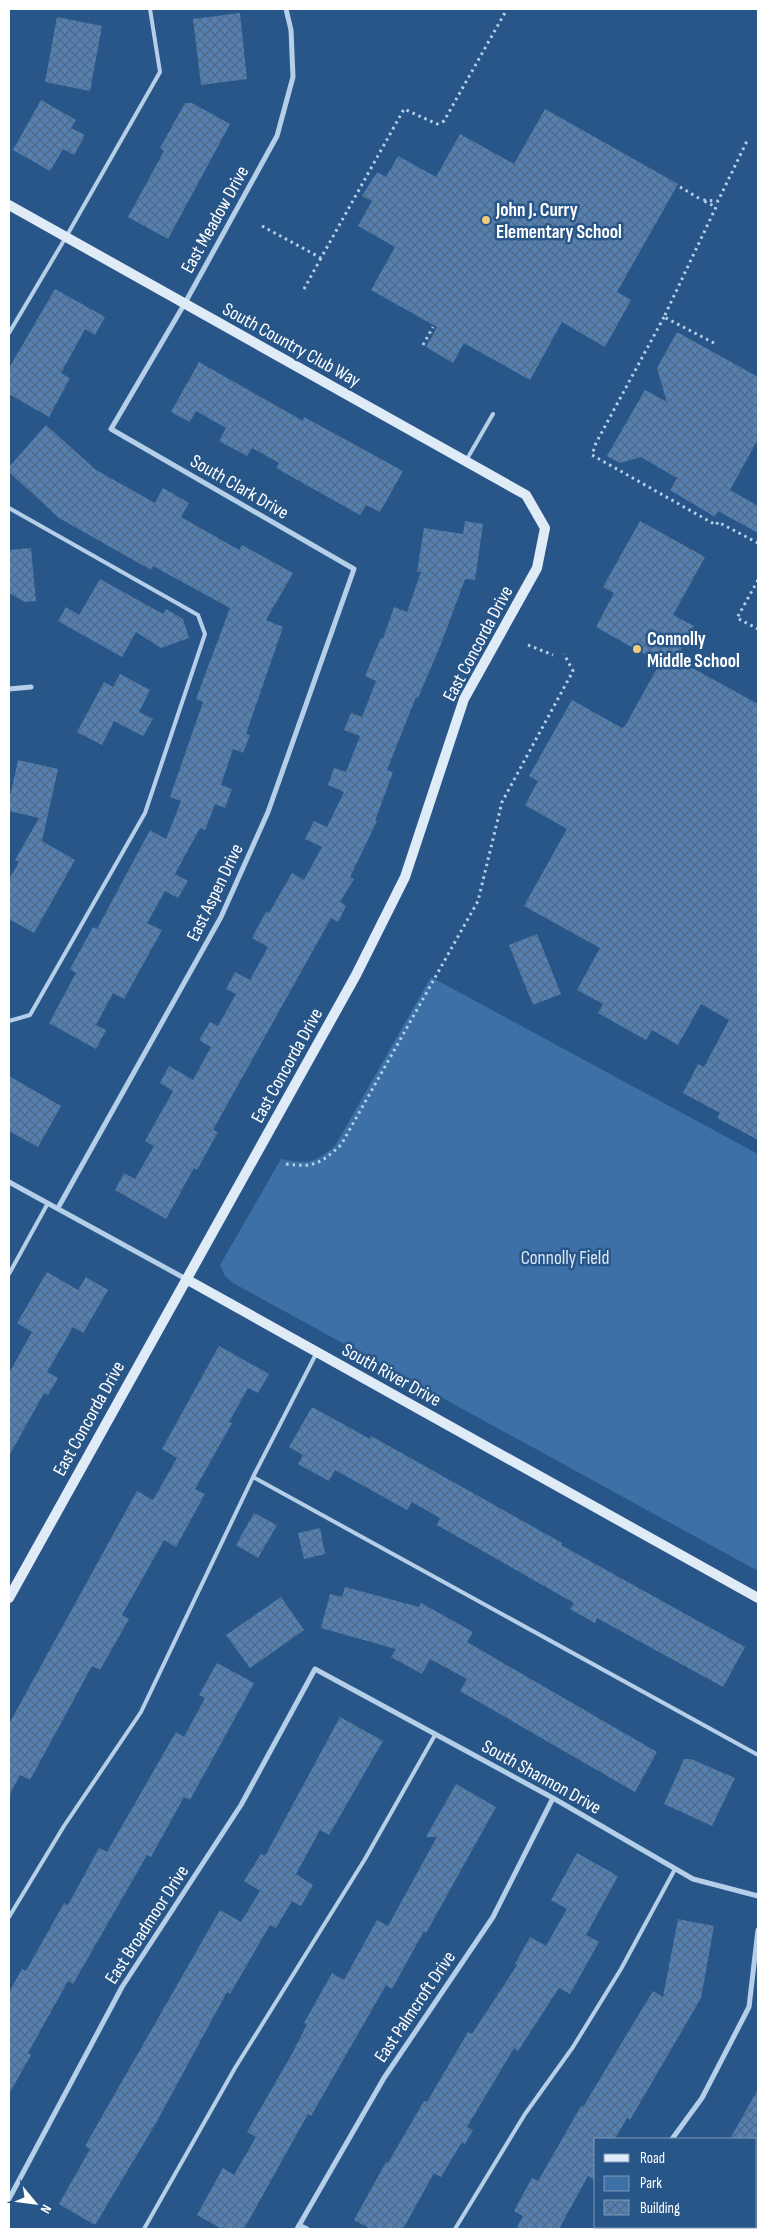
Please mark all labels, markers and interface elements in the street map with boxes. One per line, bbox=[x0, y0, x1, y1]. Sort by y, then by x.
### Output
street label: East Meadow Drive bbox=[176, 162, 254, 277]
place label: John J. Curry Elementary School bbox=[495, 199, 622, 244]
marker: John J. Curry Elementary School bbox=[480, 214, 492, 226]
street label: South Country Club Way bbox=[218, 298, 365, 393]
street label: South Clark Drive bbox=[186, 450, 293, 525]
street label: East Concorda Drive bbox=[438, 582, 518, 705]
place label: Connolly Middle School bbox=[647, 628, 740, 673]
marker: Connolly Middle School bbox=[631, 643, 643, 655]
street label: East Aspen Drive bbox=[182, 840, 249, 945]
street label: East Concorda Drive bbox=[246, 1004, 328, 1127]
park label: Connolly Field bbox=[521, 1247, 609, 1270]
street label: South River Drive bbox=[338, 1339, 445, 1412]
street label: East Concorda Drive bbox=[48, 1357, 130, 1480]
street label: South Shannon Drive bbox=[478, 1735, 605, 1820]
street label: East Broadmoor Drive bbox=[100, 1861, 194, 1988]
street label: East Palmcroft Drive bbox=[370, 1947, 461, 2067]
legend bbox=[594, 2138, 757, 2228]
text: Road bbox=[640, 2149, 665, 2168]
text: Park bbox=[640, 2174, 662, 2193]
north arrow bbox=[10, 2178, 60, 2228]
text: Building bbox=[640, 2199, 680, 2218]
text: N bbox=[37, 2202, 55, 2216]

